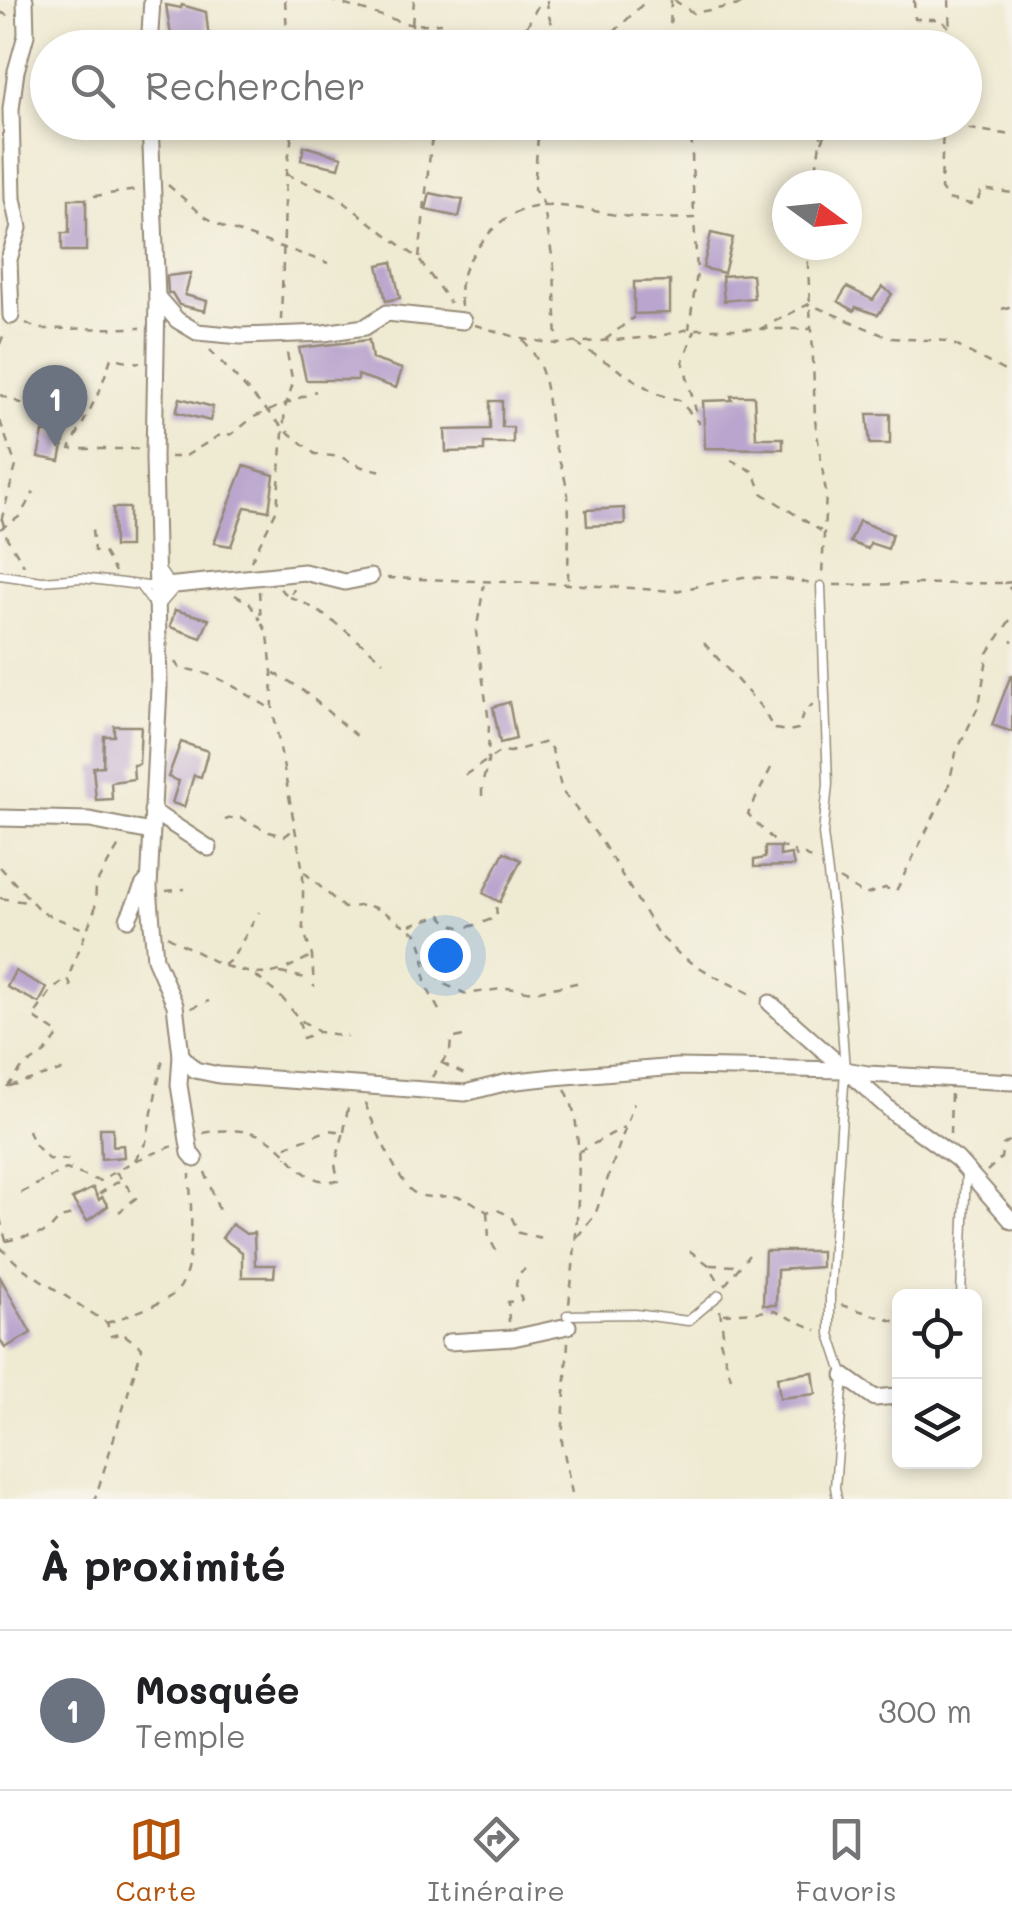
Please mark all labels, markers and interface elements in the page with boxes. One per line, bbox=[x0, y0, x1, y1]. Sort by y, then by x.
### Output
search box bbox=[30, 30, 982, 140]
icon: search bbox=[65, 58, 120, 113]
text: Rechercher bbox=[145, 60, 366, 110]
north arrow bbox=[772, 170, 862, 260]
pin: 1 bbox=[22, 364, 88, 447]
your location bbox=[420, 930, 471, 981]
map controls bbox=[892, 1289, 982, 1469]
button: locate bbox=[892, 1289, 982, 1379]
button: layers bbox=[892, 1379, 982, 1469]
text: À proximité bbox=[40, 1537, 286, 1592]
text: Mosquée bbox=[135, 1664, 300, 1714]
text: 1 bbox=[65, 1689, 80, 1731]
text: 300 m bbox=[878, 1689, 972, 1731]
text: Temple bbox=[135, 1714, 246, 1756]
tab: Carte bbox=[115, 1812, 197, 1908]
tab: Itinéraire bbox=[427, 1812, 565, 1908]
tab: Favoris bbox=[796, 1812, 897, 1908]

